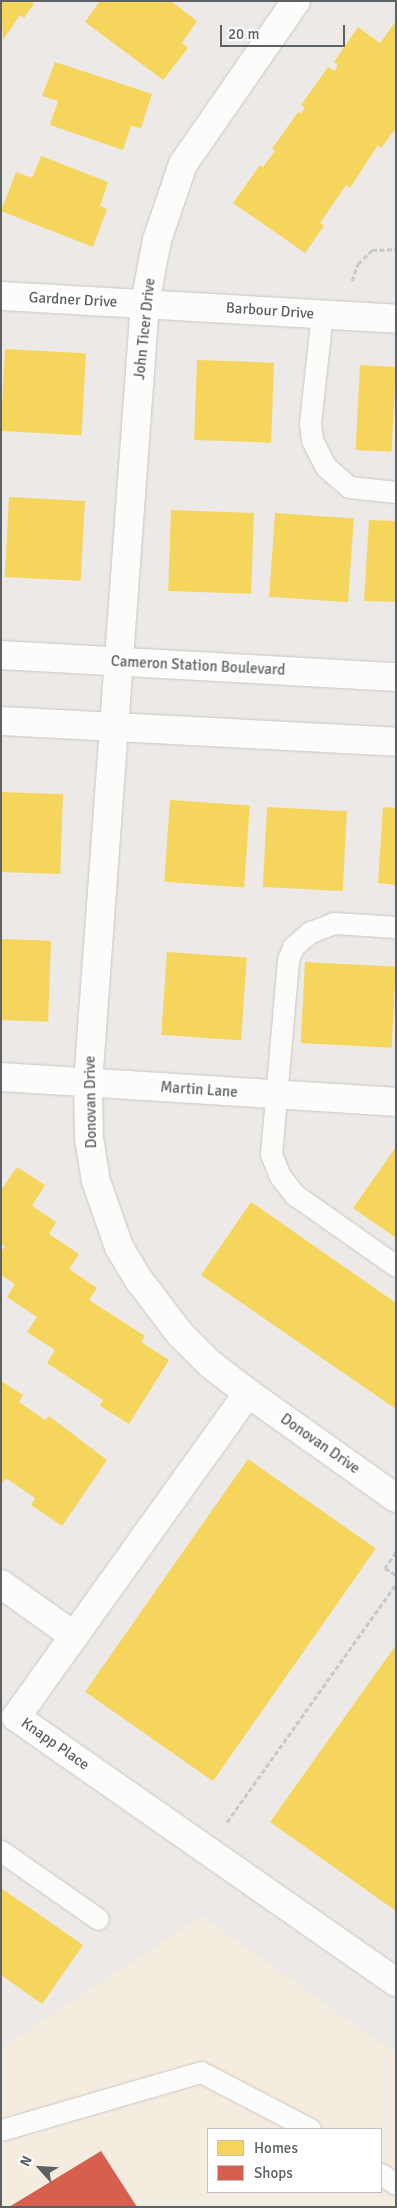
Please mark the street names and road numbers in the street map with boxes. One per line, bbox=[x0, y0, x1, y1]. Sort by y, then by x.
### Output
street label: John Ticer Drive bbox=[131, 277, 159, 381]
street label: Gardner Drive bbox=[28, 289, 118, 311]
street label: Barbour Drive bbox=[225, 299, 315, 323]
street label: Cameron Station Boulevard bbox=[110, 652, 286, 680]
street label: Donovan Drive bbox=[81, 1055, 101, 1149]
street label: Martin Lane bbox=[160, 1078, 238, 1102]
street label: Donovan Drive bbox=[277, 1410, 363, 1478]
street label: Knapp Place bbox=[18, 1714, 92, 1774]

